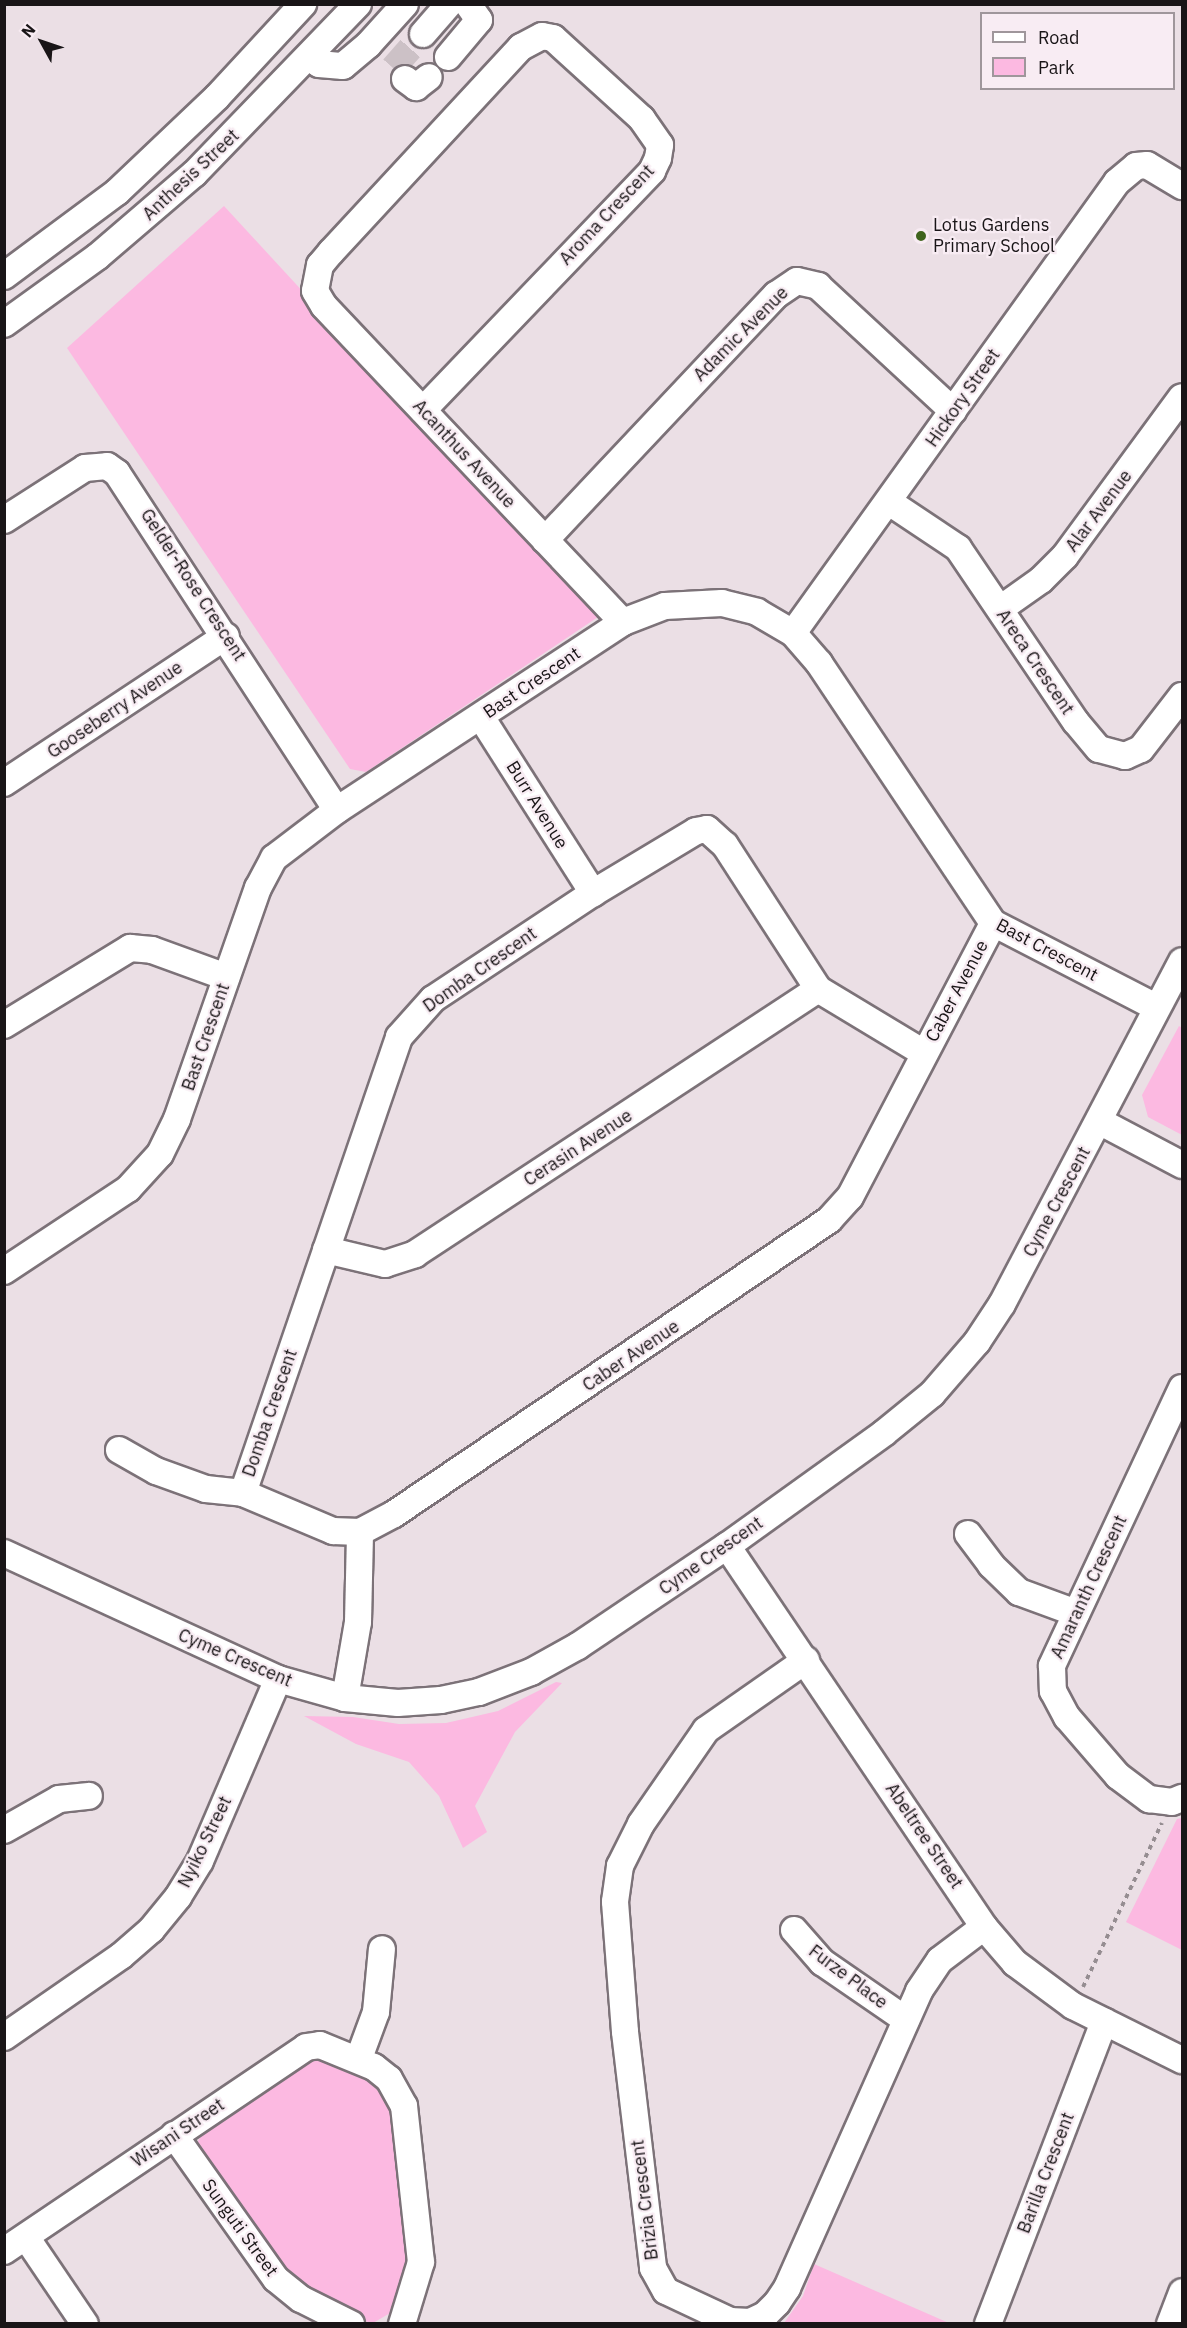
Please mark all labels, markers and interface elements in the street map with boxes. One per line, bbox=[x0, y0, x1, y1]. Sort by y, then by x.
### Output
north arrow bbox=[12, 12, 72, 72]
legend bbox=[980, 12, 1175, 90]
text: N bbox=[17, 20, 40, 41]
text: Road bbox=[1038, 26, 1079, 49]
text: Park bbox=[1038, 56, 1074, 79]
street label: Anthesis Street bbox=[138, 125, 244, 225]
street label: Aroma Crescent bbox=[555, 160, 659, 270]
place label: Lotus Gardens Primary School bbox=[933, 215, 1055, 258]
marker: Lotus Gardens Primary School bbox=[914, 229, 928, 243]
street label: Adamic Avenue bbox=[689, 282, 793, 386]
street label: Hickory Street bbox=[921, 345, 1005, 451]
street label: Acanthus Avenue bbox=[408, 395, 520, 513]
street label: Alar Avenue bbox=[1061, 466, 1137, 556]
street label: Gelder-Rose Crescent bbox=[136, 505, 250, 665]
street label: Areca Crescent bbox=[992, 605, 1078, 719]
street label: Bast Crescent bbox=[479, 643, 585, 723]
street label: Gooseberry Avenue bbox=[43, 657, 187, 763]
street label: Burr Avenue bbox=[501, 757, 573, 853]
street label: Bast Crescent bbox=[992, 914, 1102, 986]
street label: Domba Crescent bbox=[419, 923, 541, 1017]
street label: Caber Avenue bbox=[921, 936, 993, 1046]
street label: Bast Crescent bbox=[178, 980, 234, 1094]
street label: Cerasin Avenue bbox=[520, 1105, 636, 1191]
street label: Cyme Crescent bbox=[1019, 1143, 1095, 1261]
street label: Caber Avenue bbox=[579, 1316, 683, 1396]
street label: Domba Crescent bbox=[238, 1346, 302, 1480]
street label: Cyme Crescent bbox=[655, 1512, 767, 1600]
street label: Amaranth Crescent bbox=[1046, 1512, 1132, 1662]
street label: Cyme Crescent bbox=[175, 1624, 295, 1692]
street label: Abeltree Street bbox=[881, 1779, 967, 1893]
street label: Nyiko Street bbox=[174, 1793, 236, 1891]
street label: Furze Place bbox=[804, 1940, 892, 2014]
street label: Wisani Street bbox=[127, 2094, 229, 2172]
street label: Barilla Crescent bbox=[1013, 2109, 1079, 2237]
street label: Brizia Crescent bbox=[627, 2138, 663, 2262]
street label: Sunguti Street bbox=[197, 2175, 283, 2281]

